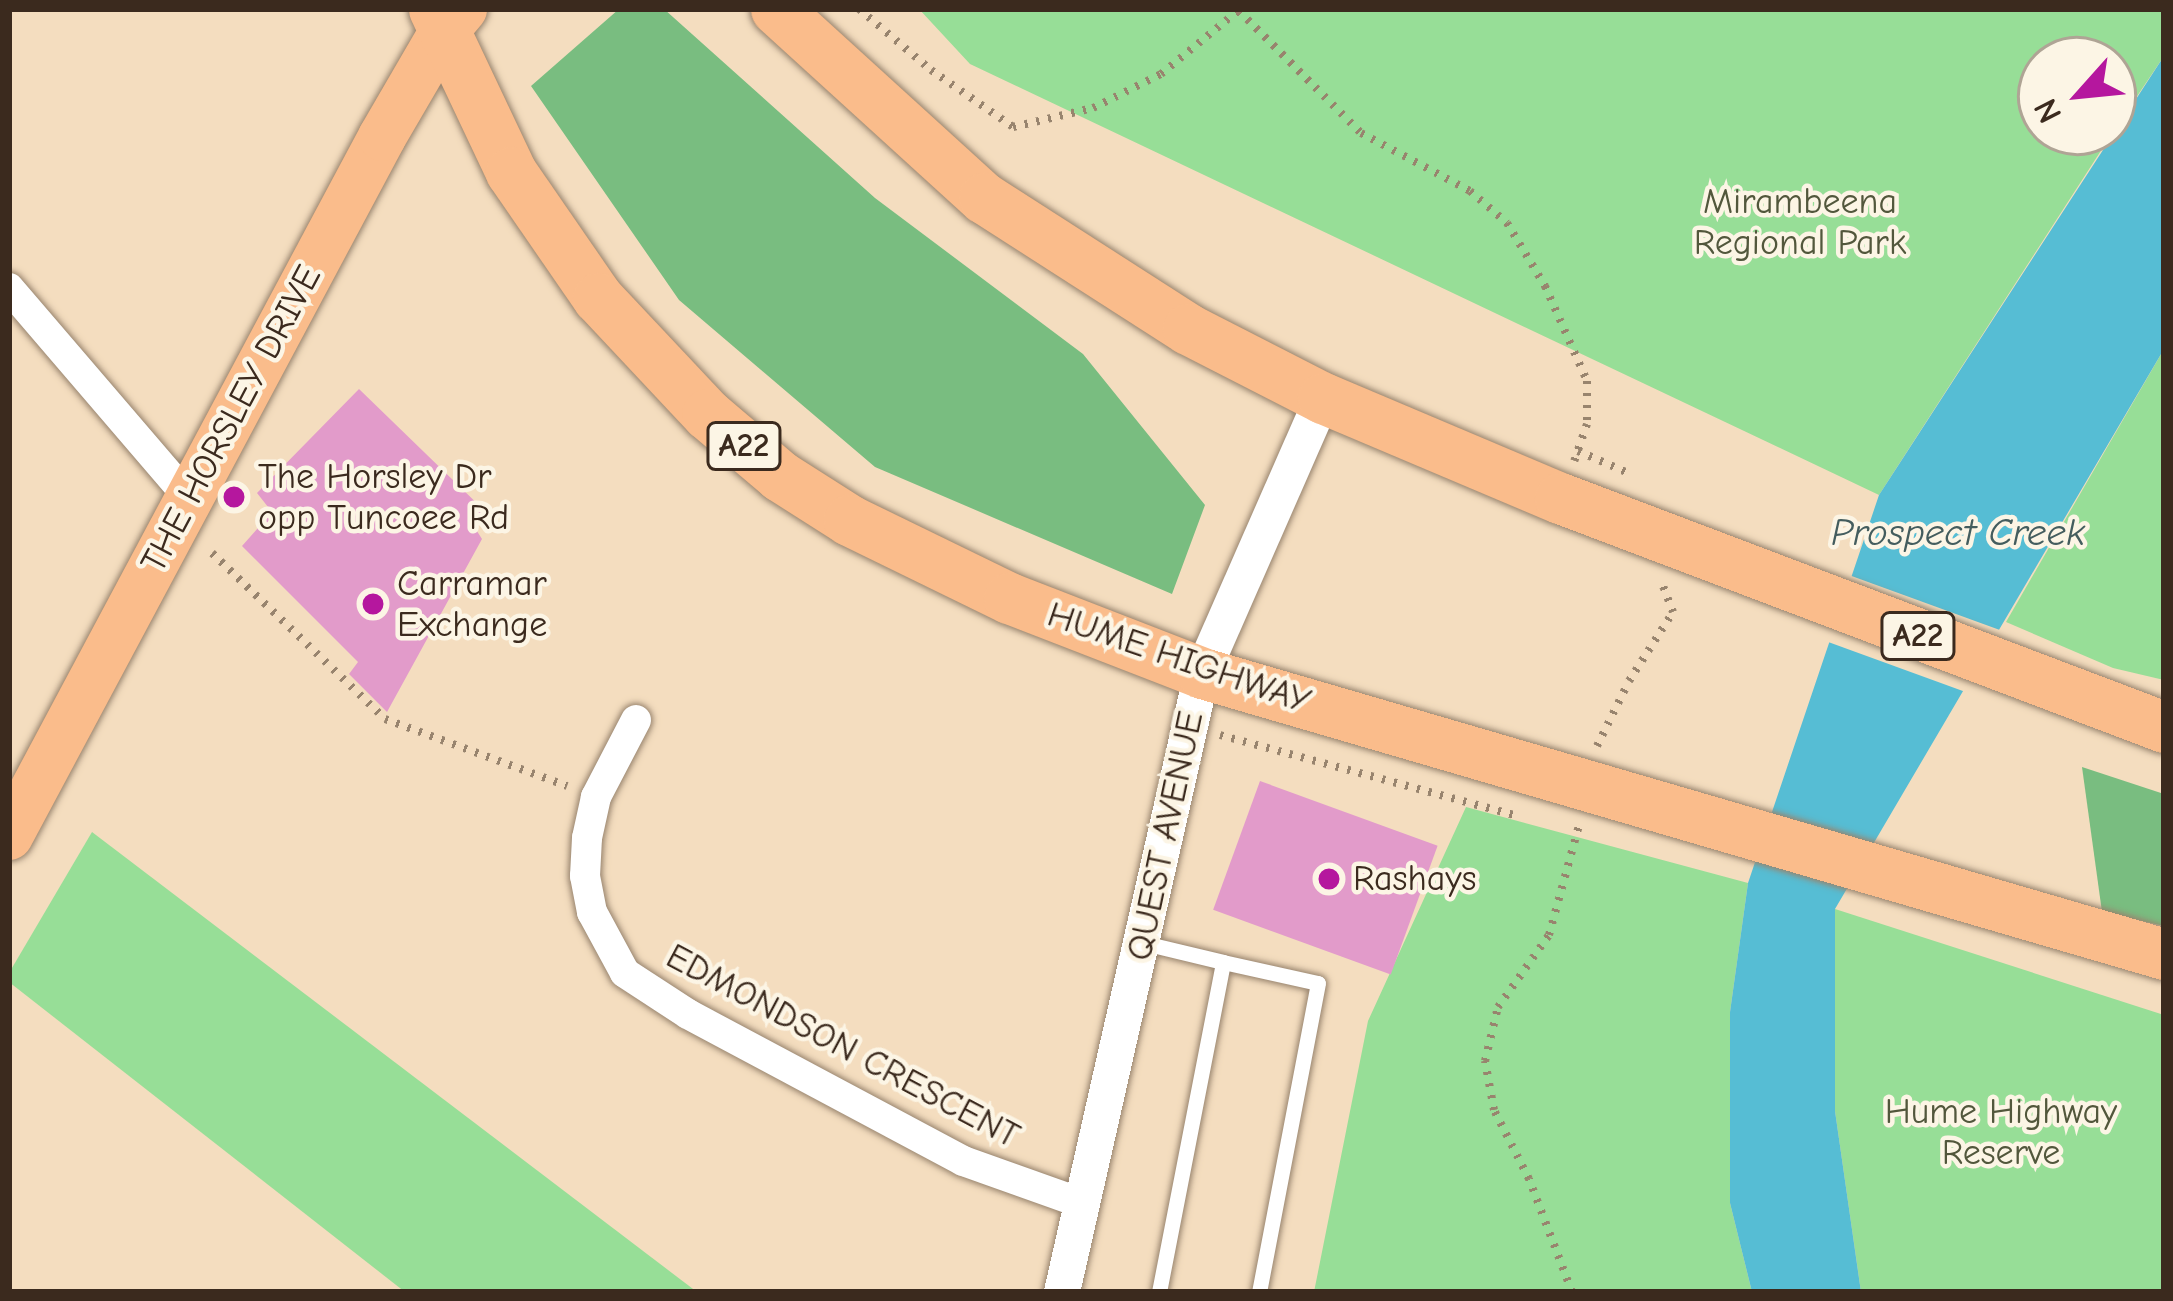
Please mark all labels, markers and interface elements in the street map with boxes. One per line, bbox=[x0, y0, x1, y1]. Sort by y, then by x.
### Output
north arrow bbox=[2017, 36, 2137, 156]
text: N bbox=[2026, 93, 2069, 129]
park label: Mirambeena Regional Park bbox=[1694, 179, 1906, 264]
street label: THE HORSLEY DRIVE bbox=[132, 258, 330, 580]
road number: A22 bbox=[705, 419, 783, 473]
place label: The Horsley Dr opp Tuncoee Rd bbox=[258, 454, 509, 539]
marker: The Horsley Dr opp Tuncoee Rd bbox=[221, 484, 247, 510]
water label: Prospect Creek bbox=[1831, 510, 2085, 556]
place label: Carramar Exchange bbox=[397, 561, 547, 646]
marker: Carramar Exchange bbox=[360, 591, 386, 617]
street label: HUME HIGHWAY bbox=[1042, 593, 1316, 723]
road number: A22 bbox=[1879, 609, 1957, 663]
street label: QUEST AVENUE bbox=[1118, 708, 1212, 964]
place label: Rashays bbox=[1353, 857, 1477, 901]
marker: Rashays bbox=[1316, 866, 1342, 892]
street label: EDMONDSON CRESCENT bbox=[659, 934, 1027, 1158]
park label: Hume Highway Reserve bbox=[1885, 1089, 2117, 1174]

